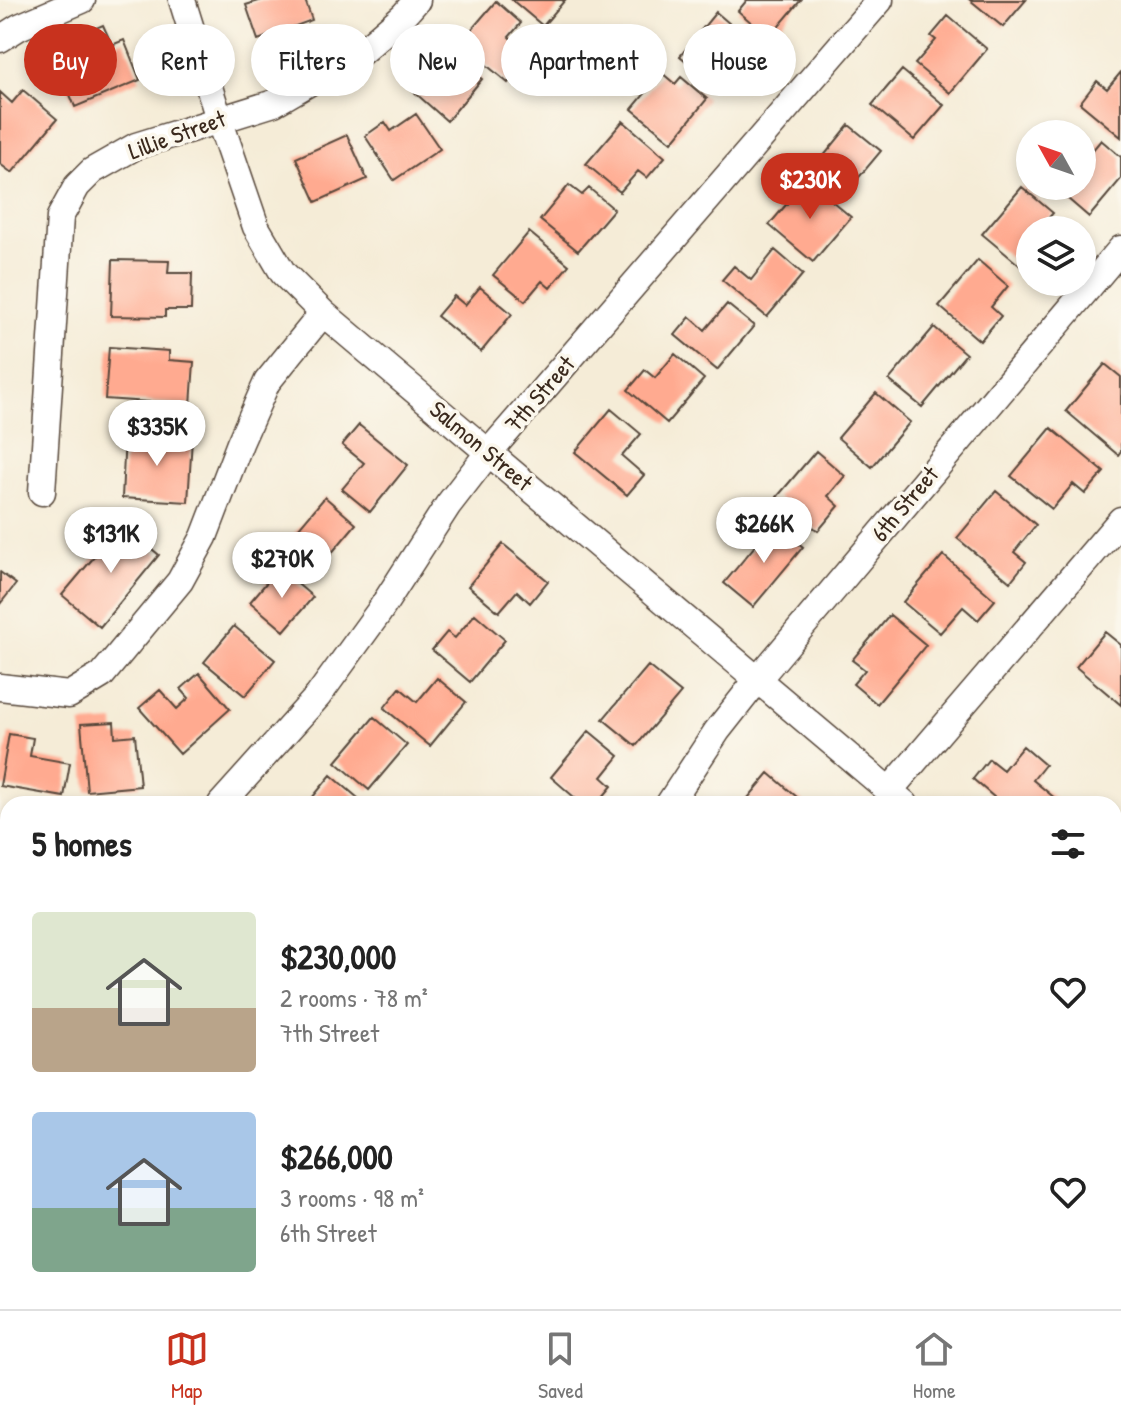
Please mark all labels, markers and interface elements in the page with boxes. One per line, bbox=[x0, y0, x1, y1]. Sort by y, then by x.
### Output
chip: Buy bbox=[24, 24, 117, 96]
chip: Rent bbox=[133, 24, 235, 96]
chip: Filters bbox=[251, 24, 374, 96]
chip: New bbox=[390, 24, 485, 96]
chip: Apartment bbox=[501, 24, 667, 96]
chip: House bbox=[683, 24, 796, 96]
street label: Lillie Street bbox=[124, 102, 230, 166]
north arrow bbox=[1016, 120, 1096, 200]
map controls bbox=[1016, 120, 1096, 296]
pin: $230K bbox=[754, 153, 866, 221]
text: $230K bbox=[779, 161, 841, 196]
button: layers bbox=[1016, 216, 1096, 296]
street label: 7th Street bbox=[497, 348, 582, 438]
street label: Salmon Street bbox=[423, 393, 540, 498]
pin: $335K bbox=[101, 400, 213, 468]
text: $335K bbox=[126, 408, 188, 443]
street label: 6th Street bbox=[863, 458, 946, 548]
pin: $266K bbox=[708, 497, 820, 565]
text: $266K bbox=[734, 505, 794, 540]
pin: $131K bbox=[55, 507, 167, 575]
text: $131K bbox=[82, 515, 140, 550]
pin: $270K bbox=[226, 532, 338, 600]
text: $270K bbox=[250, 540, 314, 575]
text: 5 homes bbox=[32, 821, 132, 867]
icon: filters bbox=[1046, 822, 1090, 866]
text: $230,000 bbox=[280, 934, 396, 980]
icon: home bbox=[96, 944, 192, 1040]
icon: heart bbox=[1046, 970, 1090, 1014]
text: 2 rooms · 78 m² bbox=[280, 980, 428, 1015]
text: 7th Street bbox=[280, 1015, 379, 1050]
text: $266,000 bbox=[280, 1134, 393, 1180]
icon: home bbox=[96, 1144, 192, 1240]
icon: heart bbox=[1046, 1170, 1090, 1214]
text: 3 rooms · 98 m² bbox=[280, 1180, 424, 1215]
text: 6th Street bbox=[280, 1215, 377, 1250]
tab: Map bbox=[165, 1327, 209, 1405]
tab: Saved bbox=[538, 1327, 583, 1405]
tab: Home bbox=[912, 1327, 956, 1405]

